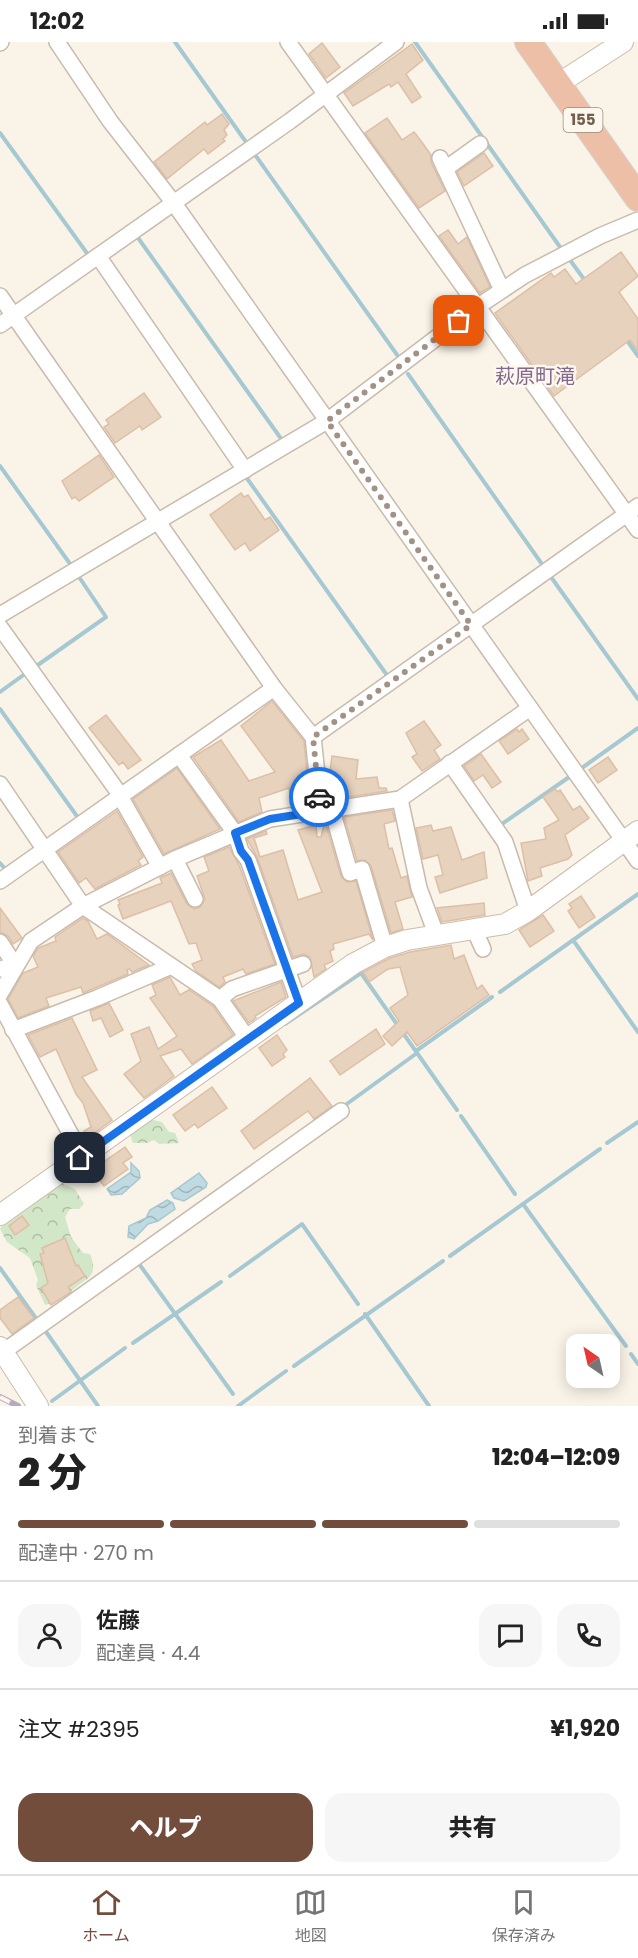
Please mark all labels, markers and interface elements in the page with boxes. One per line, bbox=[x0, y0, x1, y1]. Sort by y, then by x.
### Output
text: 12:02 bbox=[30, 6, 84, 37]
road number: 155 bbox=[564, 108, 602, 132]
pin bbox=[433, 295, 484, 346]
icon: bag bbox=[442, 304, 475, 337]
district label: 萩原町滝 bbox=[495, 362, 575, 390]
courier bbox=[289, 767, 349, 827]
icon: car bbox=[303, 781, 336, 814]
pin bbox=[54, 1132, 105, 1183]
icon: home bbox=[63, 1141, 96, 1174]
north arrow bbox=[566, 1334, 620, 1388]
map controls bbox=[566, 1334, 620, 1388]
text: 到着まで bbox=[18, 1421, 98, 1449]
text: 12:04–12:09 bbox=[492, 1442, 620, 1473]
text: 2 分 bbox=[18, 1445, 87, 1500]
text: 配達中 · 270 m bbox=[18, 1539, 154, 1567]
button: person bbox=[18, 1604, 81, 1667]
button: chat bbox=[479, 1604, 542, 1667]
button: phone bbox=[557, 1604, 620, 1667]
text: 佐藤 bbox=[96, 1605, 140, 1636]
text: 配達員 · 4.4 bbox=[96, 1639, 200, 1667]
text: ¥1,920 bbox=[550, 1713, 620, 1744]
text: 注文 #2395 bbox=[18, 1714, 140, 1745]
button: ヘルプ bbox=[18, 1793, 313, 1862]
button: 共有 bbox=[325, 1793, 620, 1862]
tab: ホーム bbox=[82, 1886, 130, 1948]
tab: 地図 bbox=[294, 1886, 327, 1948]
tab: 保存済み bbox=[492, 1886, 556, 1948]

